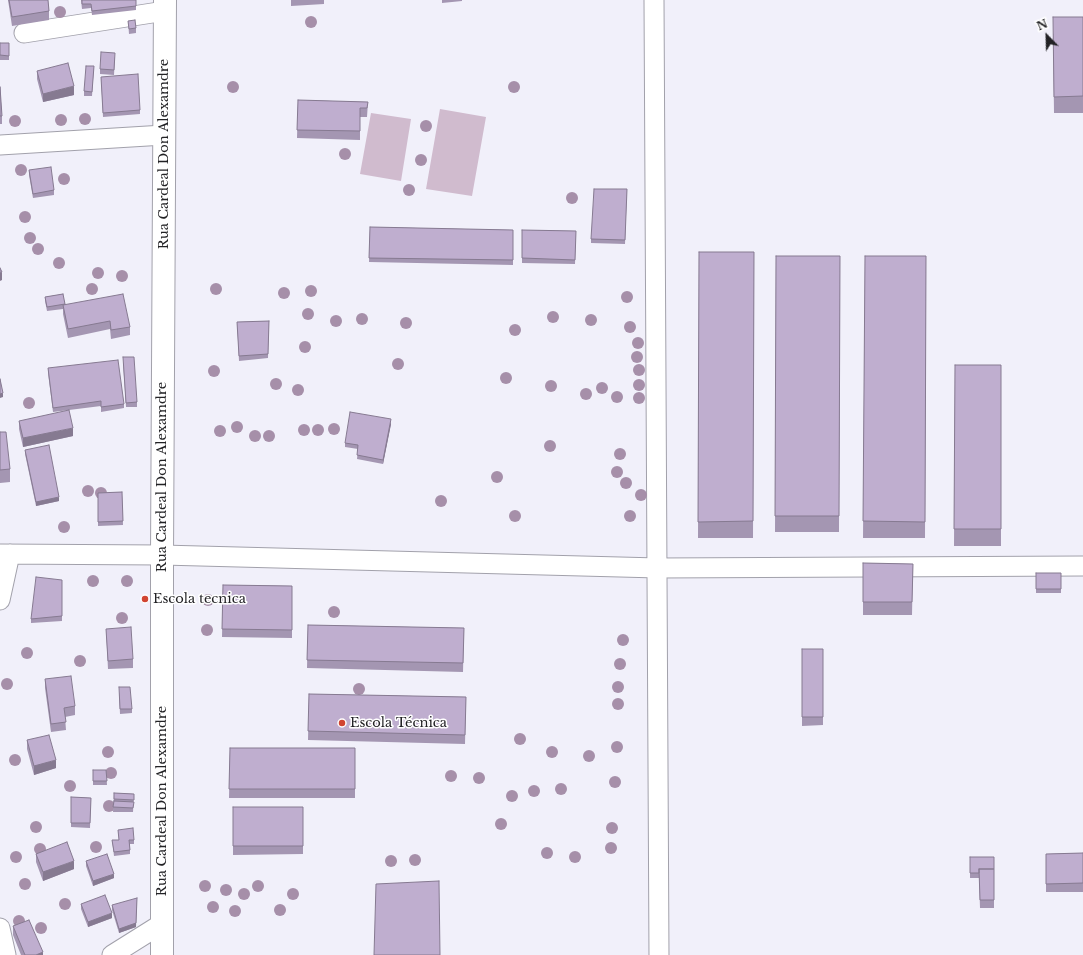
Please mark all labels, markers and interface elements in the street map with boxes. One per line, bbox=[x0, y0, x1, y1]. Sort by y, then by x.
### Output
north arrow bbox=[1027, 16, 1067, 56]
text: N bbox=[1035, 16, 1050, 33]
street label: Rua Cardeal Don Alexamdre bbox=[156, 59, 172, 249]
street label: Rua Cardeal Don Alexamdre bbox=[154, 382, 170, 572]
place label: Escola tecnica bbox=[153, 591, 246, 607]
marker: Escola tecnica bbox=[140, 594, 150, 604]
street label: Rua Cardeal Don Alexamdre bbox=[154, 706, 170, 896]
place label: Escola Técnica bbox=[350, 715, 447, 731]
marker: Escola Técnica bbox=[337, 718, 347, 728]

